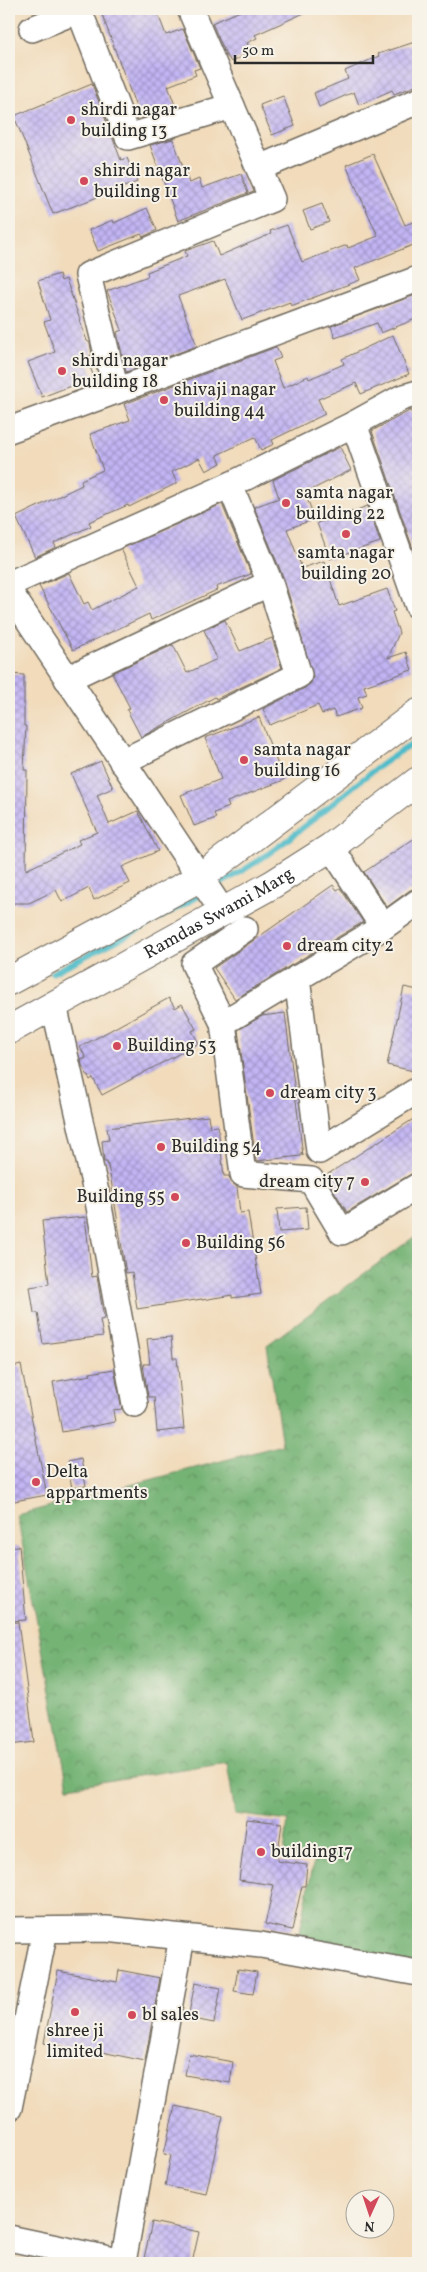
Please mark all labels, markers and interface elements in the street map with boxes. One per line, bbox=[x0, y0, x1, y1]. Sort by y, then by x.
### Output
scale bar bbox=[235, 32, 372, 64]
text: 50 m bbox=[242, 41, 274, 62]
place label: shirdi nagar building 13 bbox=[81, 98, 177, 144]
marker: shirdi nagar building 13 bbox=[65, 114, 77, 126]
place label: shirdi nagar building 11 bbox=[94, 159, 190, 205]
marker: shirdi nagar building 11 bbox=[78, 175, 90, 187]
place label: shirdi nagar building 18 bbox=[72, 349, 168, 395]
marker: shirdi nagar building 18 bbox=[56, 365, 68, 377]
place label: shivaji nagar building 44 bbox=[174, 378, 276, 424]
marker: shivaji nagar building 44 bbox=[158, 394, 170, 406]
place label: samta nagar building 22 bbox=[296, 481, 393, 527]
marker: samta nagar building 22 bbox=[280, 497, 292, 509]
marker: samta nagar building 20 bbox=[340, 528, 352, 540]
place label: samta nagar building 20 bbox=[298, 541, 395, 587]
place label: samta nagar building 16 bbox=[254, 738, 351, 784]
marker: samta nagar building 16 bbox=[238, 754, 250, 766]
street label: Ramdas Swami Marg bbox=[139, 861, 299, 965]
place label: dream city 2 bbox=[297, 934, 394, 959]
marker: dream city 2 bbox=[281, 940, 293, 952]
place label: Building 53 bbox=[127, 1034, 216, 1059]
marker: Building 53 bbox=[111, 1040, 123, 1052]
place label: dream city 3 bbox=[280, 1081, 377, 1106]
marker: dream city 3 bbox=[264, 1087, 276, 1099]
place label: Building 54 bbox=[171, 1135, 262, 1160]
marker: Building 54 bbox=[155, 1141, 167, 1153]
place label: dream city 7 bbox=[259, 1170, 355, 1195]
marker: dream city 7 bbox=[359, 1176, 371, 1188]
place label: Building 55 bbox=[76, 1185, 165, 1210]
marker: Building 55 bbox=[169, 1191, 181, 1203]
place label: Building 56 bbox=[196, 1231, 285, 1256]
marker: Building 56 bbox=[180, 1237, 192, 1249]
place label: Delta appartments bbox=[46, 1460, 148, 1506]
marker: Delta appartments bbox=[30, 1476, 42, 1488]
place label: building17 bbox=[271, 1840, 353, 1865]
marker: building17 bbox=[255, 1846, 267, 1858]
place label: bl sales bbox=[142, 2003, 199, 2028]
marker: shree ji limited bbox=[69, 2006, 81, 2018]
marker: bl sales bbox=[126, 2009, 138, 2021]
place label: shree ji limited bbox=[46, 2019, 104, 2065]
north arrow bbox=[344, 2190, 394, 2240]
text: N bbox=[364, 2216, 375, 2235]

